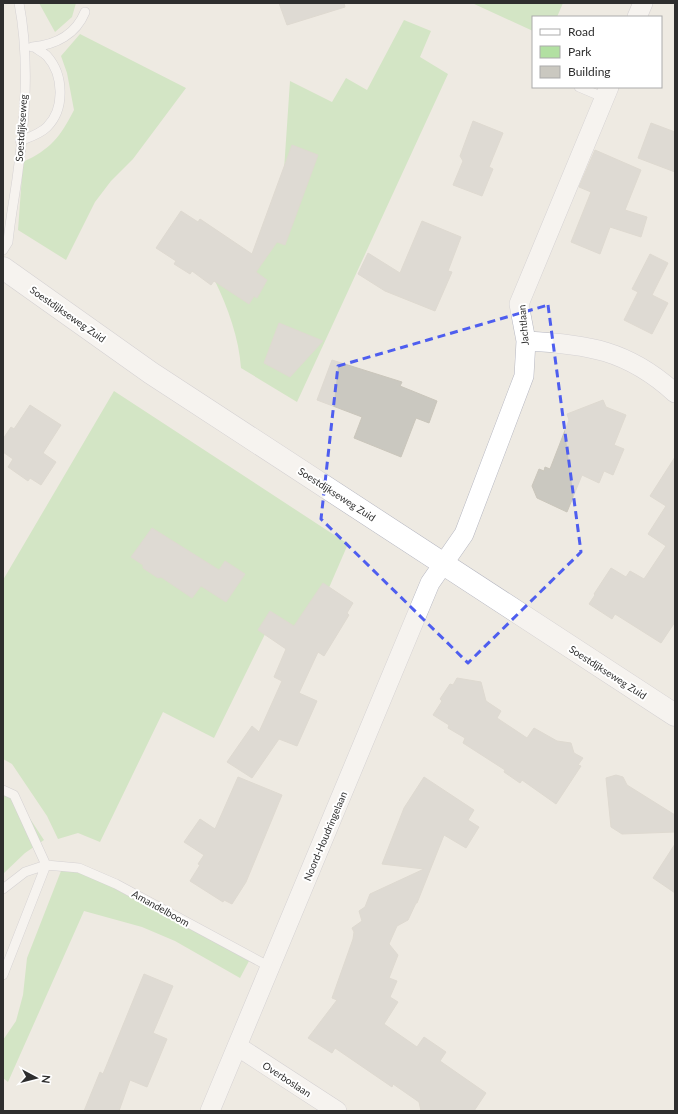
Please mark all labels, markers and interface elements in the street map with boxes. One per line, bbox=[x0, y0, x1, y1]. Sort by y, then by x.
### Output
legend bbox=[532, 16, 662, 88]
text: Road bbox=[568, 24, 595, 39]
text: Park bbox=[568, 44, 592, 59]
text: Building bbox=[568, 64, 611, 79]
street label: Soestdijkseweg bbox=[13, 94, 29, 162]
street label: Soestdijkseweg Zuid bbox=[28, 283, 108, 345]
street label: Jachtlaan bbox=[515, 304, 531, 346]
street label: Soestdijkseweg Zuid bbox=[296, 465, 378, 523]
street label: Soestdijkseweg Zuid bbox=[567, 643, 649, 701]
street label: Noord-Houdringelaan bbox=[301, 790, 349, 882]
street label: Amandelboom bbox=[130, 887, 192, 929]
north arrow bbox=[16, 1058, 56, 1098]
street label: Overboslaan bbox=[260, 1059, 314, 1099]
text: N bbox=[39, 1074, 53, 1084]

